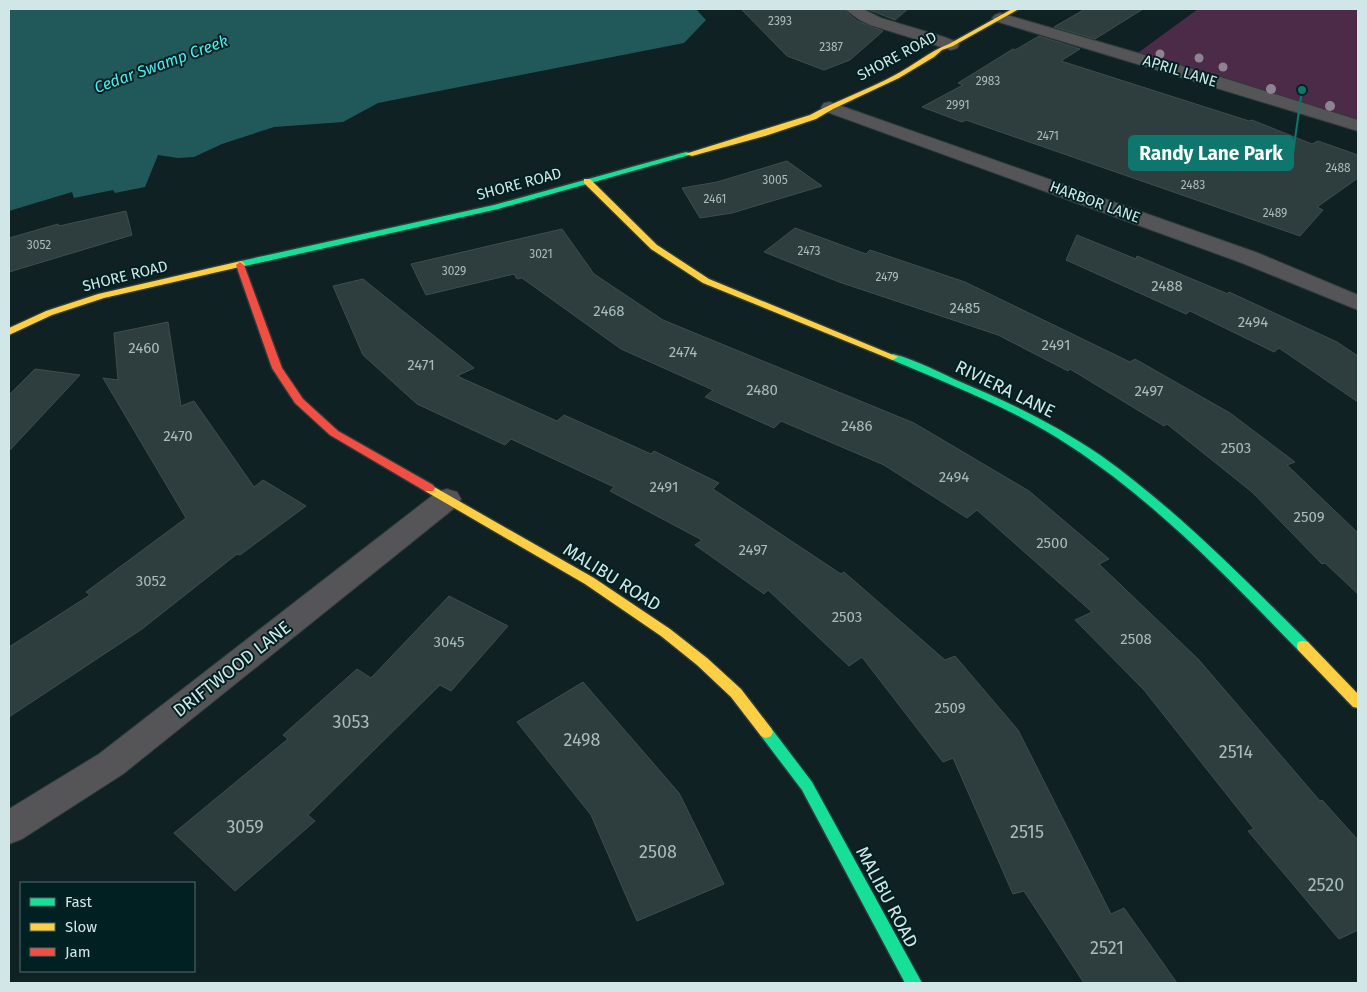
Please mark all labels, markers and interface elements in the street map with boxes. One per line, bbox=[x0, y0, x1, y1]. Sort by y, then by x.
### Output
house number: 2393 bbox=[768, 14, 792, 28]
street label: SHORE ROAD bbox=[854, 28, 940, 84]
water label: Cedar Swamp Creek bbox=[91, 31, 231, 97]
house number: 2387 bbox=[819, 40, 843, 54]
street label: APRIL LANE bbox=[1141, 51, 1219, 91]
house number: 2983 bbox=[976, 74, 1000, 88]
house number: 2991 bbox=[946, 98, 970, 112]
house number: 2471 bbox=[1037, 129, 1059, 143]
callout: Randy Lane Park bbox=[1129, 136, 1293, 170]
text: Randy Lane Park bbox=[1139, 142, 1283, 165]
house number: 2488 bbox=[1325, 161, 1351, 175]
street label: SHORE ROAD bbox=[475, 164, 563, 204]
house number: 3005 bbox=[762, 173, 788, 187]
street label: HARBOR LANE bbox=[1047, 177, 1143, 227]
house number: 2483 bbox=[1181, 178, 1205, 192]
house number: 2461 bbox=[703, 192, 727, 206]
house number: 2489 bbox=[1263, 206, 1287, 220]
house number: 3052 bbox=[27, 238, 51, 252]
house number: 2473 bbox=[798, 244, 820, 258]
house number: 3021 bbox=[529, 247, 553, 261]
street label: SHORE ROAD bbox=[80, 257, 170, 295]
house number: 3029 bbox=[442, 264, 466, 278]
house number: 2479 bbox=[875, 270, 899, 284]
house number: 2488 bbox=[1151, 277, 1183, 295]
house number: 2485 bbox=[950, 299, 980, 317]
house number: 2468 bbox=[593, 302, 625, 320]
house number: 2494 bbox=[1238, 313, 1268, 331]
house number: 2491 bbox=[1042, 336, 1070, 354]
house number: 2460 bbox=[128, 339, 160, 357]
house number: 2474 bbox=[669, 343, 697, 361]
street label: RIVIERA LANE bbox=[951, 355, 1059, 423]
house number: 2471 bbox=[407, 356, 435, 374]
house number: 2480 bbox=[746, 381, 778, 399]
house number: 2497 bbox=[1134, 382, 1164, 400]
house number: 2486 bbox=[841, 417, 873, 435]
house number: 2470 bbox=[163, 427, 193, 445]
house number: 2503 bbox=[1221, 439, 1251, 457]
house number: 2494 bbox=[939, 468, 969, 486]
house number: 2491 bbox=[650, 478, 678, 496]
house number: 2509 bbox=[1293, 508, 1325, 526]
house number: 2500 bbox=[1036, 534, 1068, 552]
street label: MALIBU ROAD bbox=[559, 538, 665, 616]
house number: 2497 bbox=[738, 541, 768, 559]
house number: 3052 bbox=[136, 572, 166, 590]
house number: 2503 bbox=[832, 608, 862, 626]
street label: DRIFTWOOD LANE bbox=[169, 616, 295, 722]
house number: 2508 bbox=[1120, 630, 1152, 648]
house number: 3045 bbox=[433, 633, 465, 651]
house number: 2509 bbox=[934, 699, 966, 717]
house number: 3053 bbox=[333, 711, 369, 733]
house number: 2498 bbox=[563, 729, 601, 751]
house number: 2514 bbox=[1219, 741, 1254, 763]
house number: 3059 bbox=[226, 816, 264, 838]
house number: 2515 bbox=[1010, 821, 1044, 843]
house number: 2508 bbox=[639, 841, 677, 863]
street label: MALIBU ROAD bbox=[851, 843, 923, 951]
house number: 2520 bbox=[1308, 874, 1344, 896]
legend bbox=[20, 882, 195, 972]
text: Fast bbox=[65, 893, 92, 911]
text: Slow bbox=[65, 918, 97, 936]
house number: 2521 bbox=[1090, 937, 1124, 959]
text: Jam bbox=[65, 943, 91, 961]

